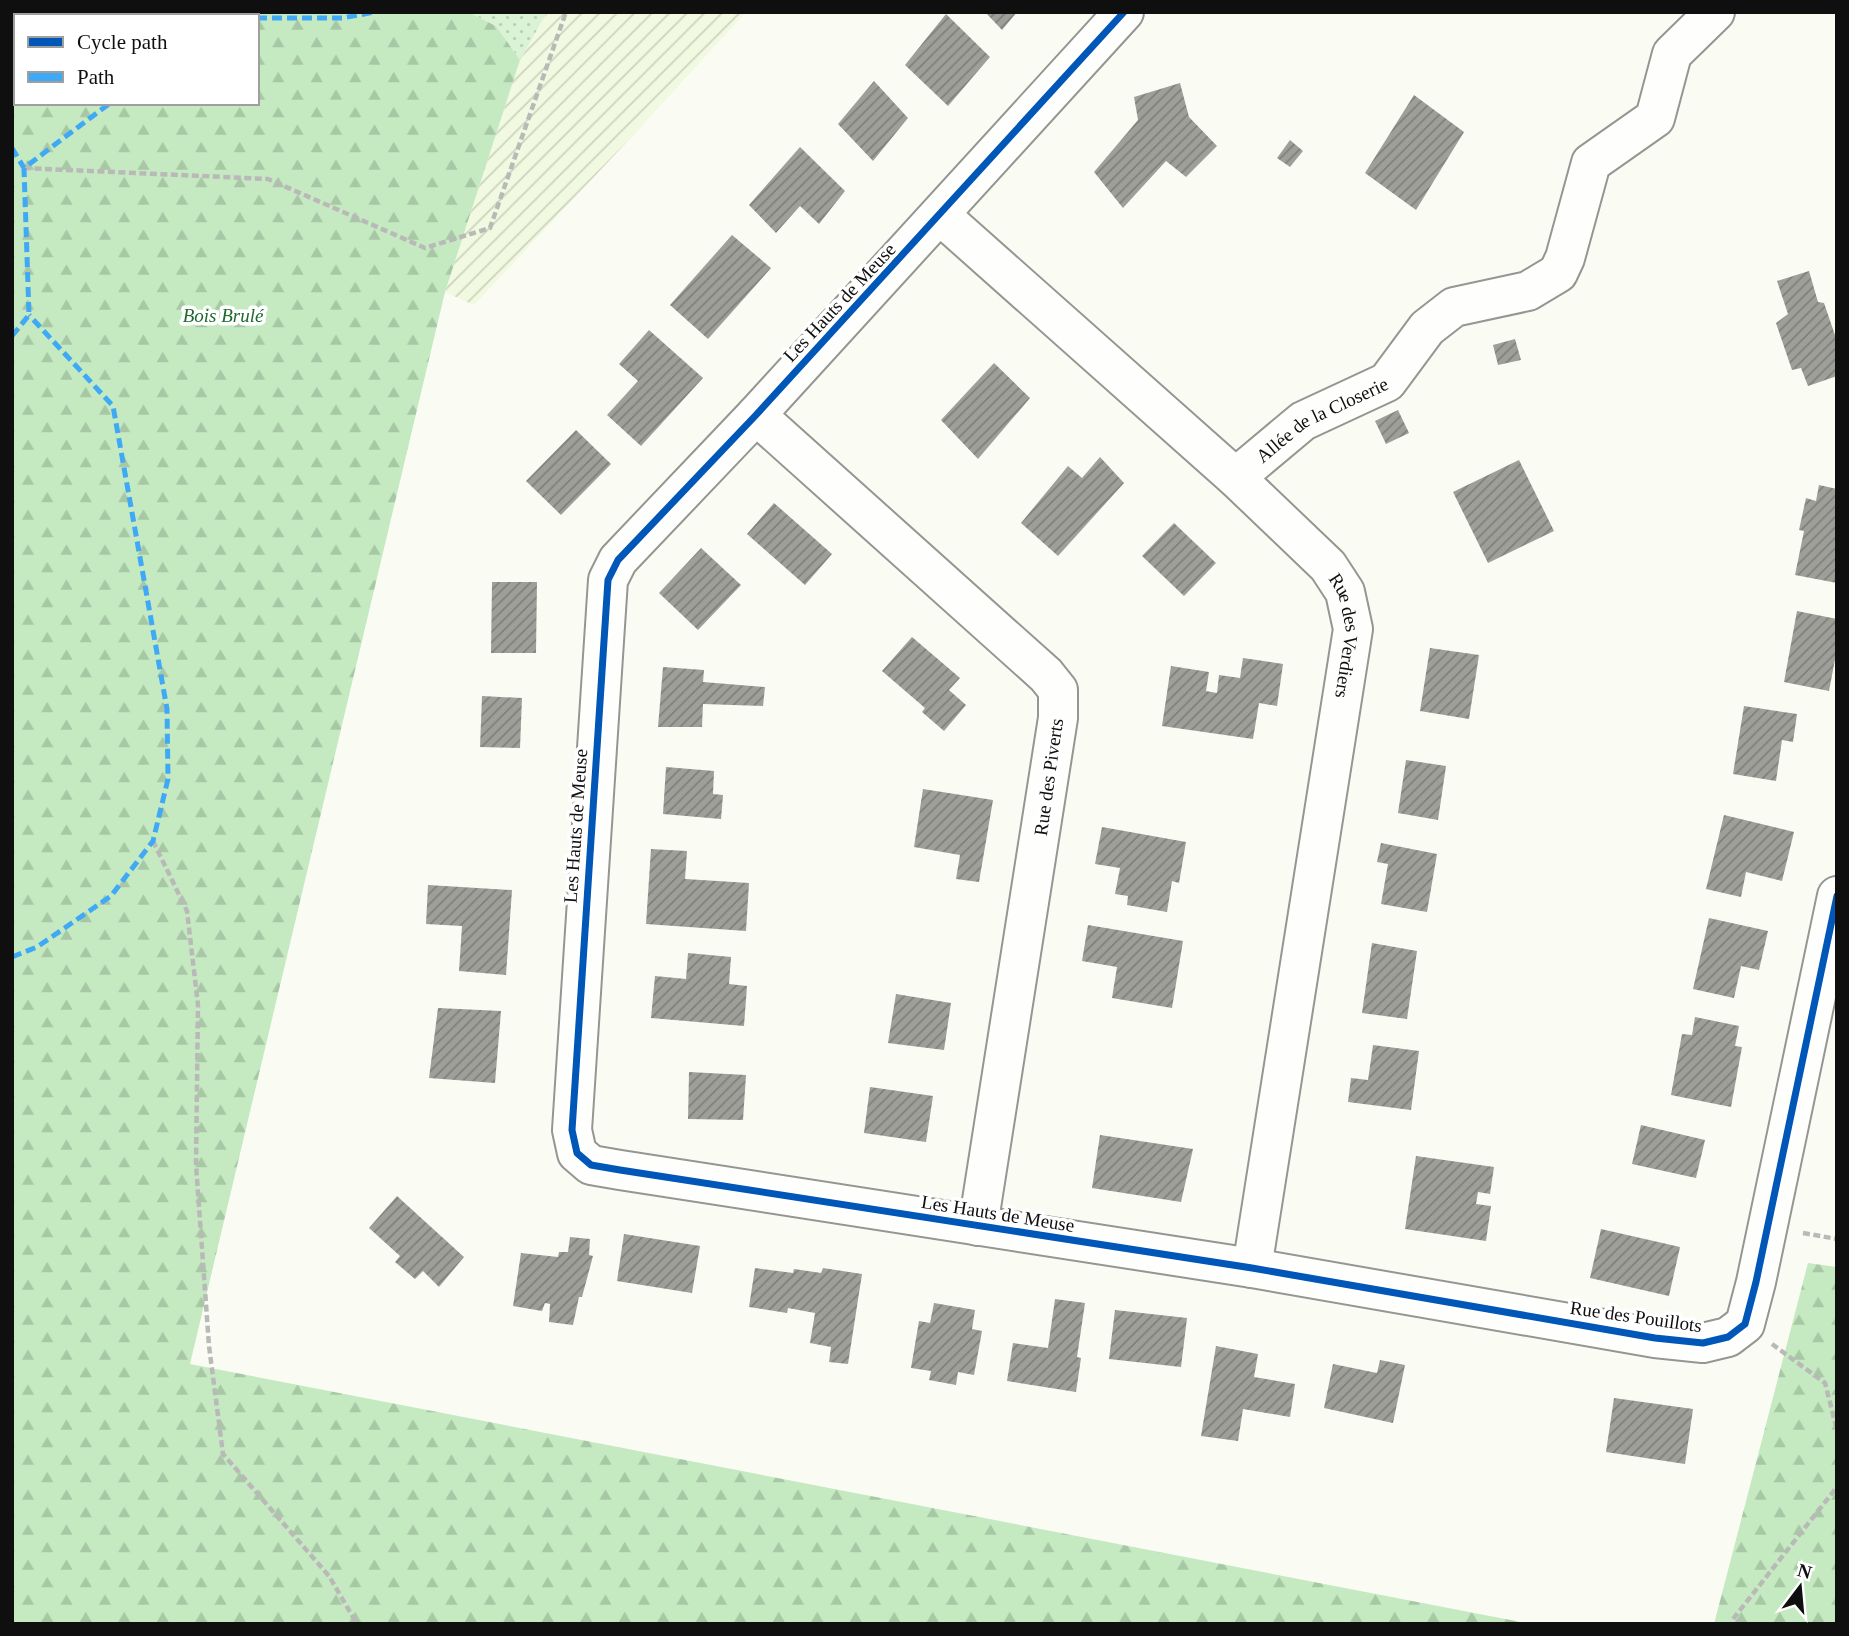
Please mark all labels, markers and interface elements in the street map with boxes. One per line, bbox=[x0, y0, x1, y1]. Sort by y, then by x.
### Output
legend bbox=[14, 14, 259, 105]
text: Cycle path bbox=[77, 30, 168, 54]
text: Path bbox=[77, 65, 115, 89]
street label: Les Hauts de Meuse bbox=[779, 239, 900, 366]
park label: Bois Brulé bbox=[183, 305, 265, 326]
street label: Allée de la Closerie bbox=[1252, 373, 1391, 467]
street label: Rue des Verdiers bbox=[1325, 569, 1363, 700]
street label: Rue des Piverts bbox=[1030, 717, 1067, 837]
street label: Les Hauts de Meuse bbox=[560, 748, 591, 904]
street label: Les Hauts de Meuse bbox=[920, 1191, 1076, 1236]
street label: Rue des Pouillots bbox=[1569, 1297, 1703, 1336]
north arrow bbox=[1765, 1552, 1835, 1622]
text: N bbox=[1795, 1559, 1814, 1583]

